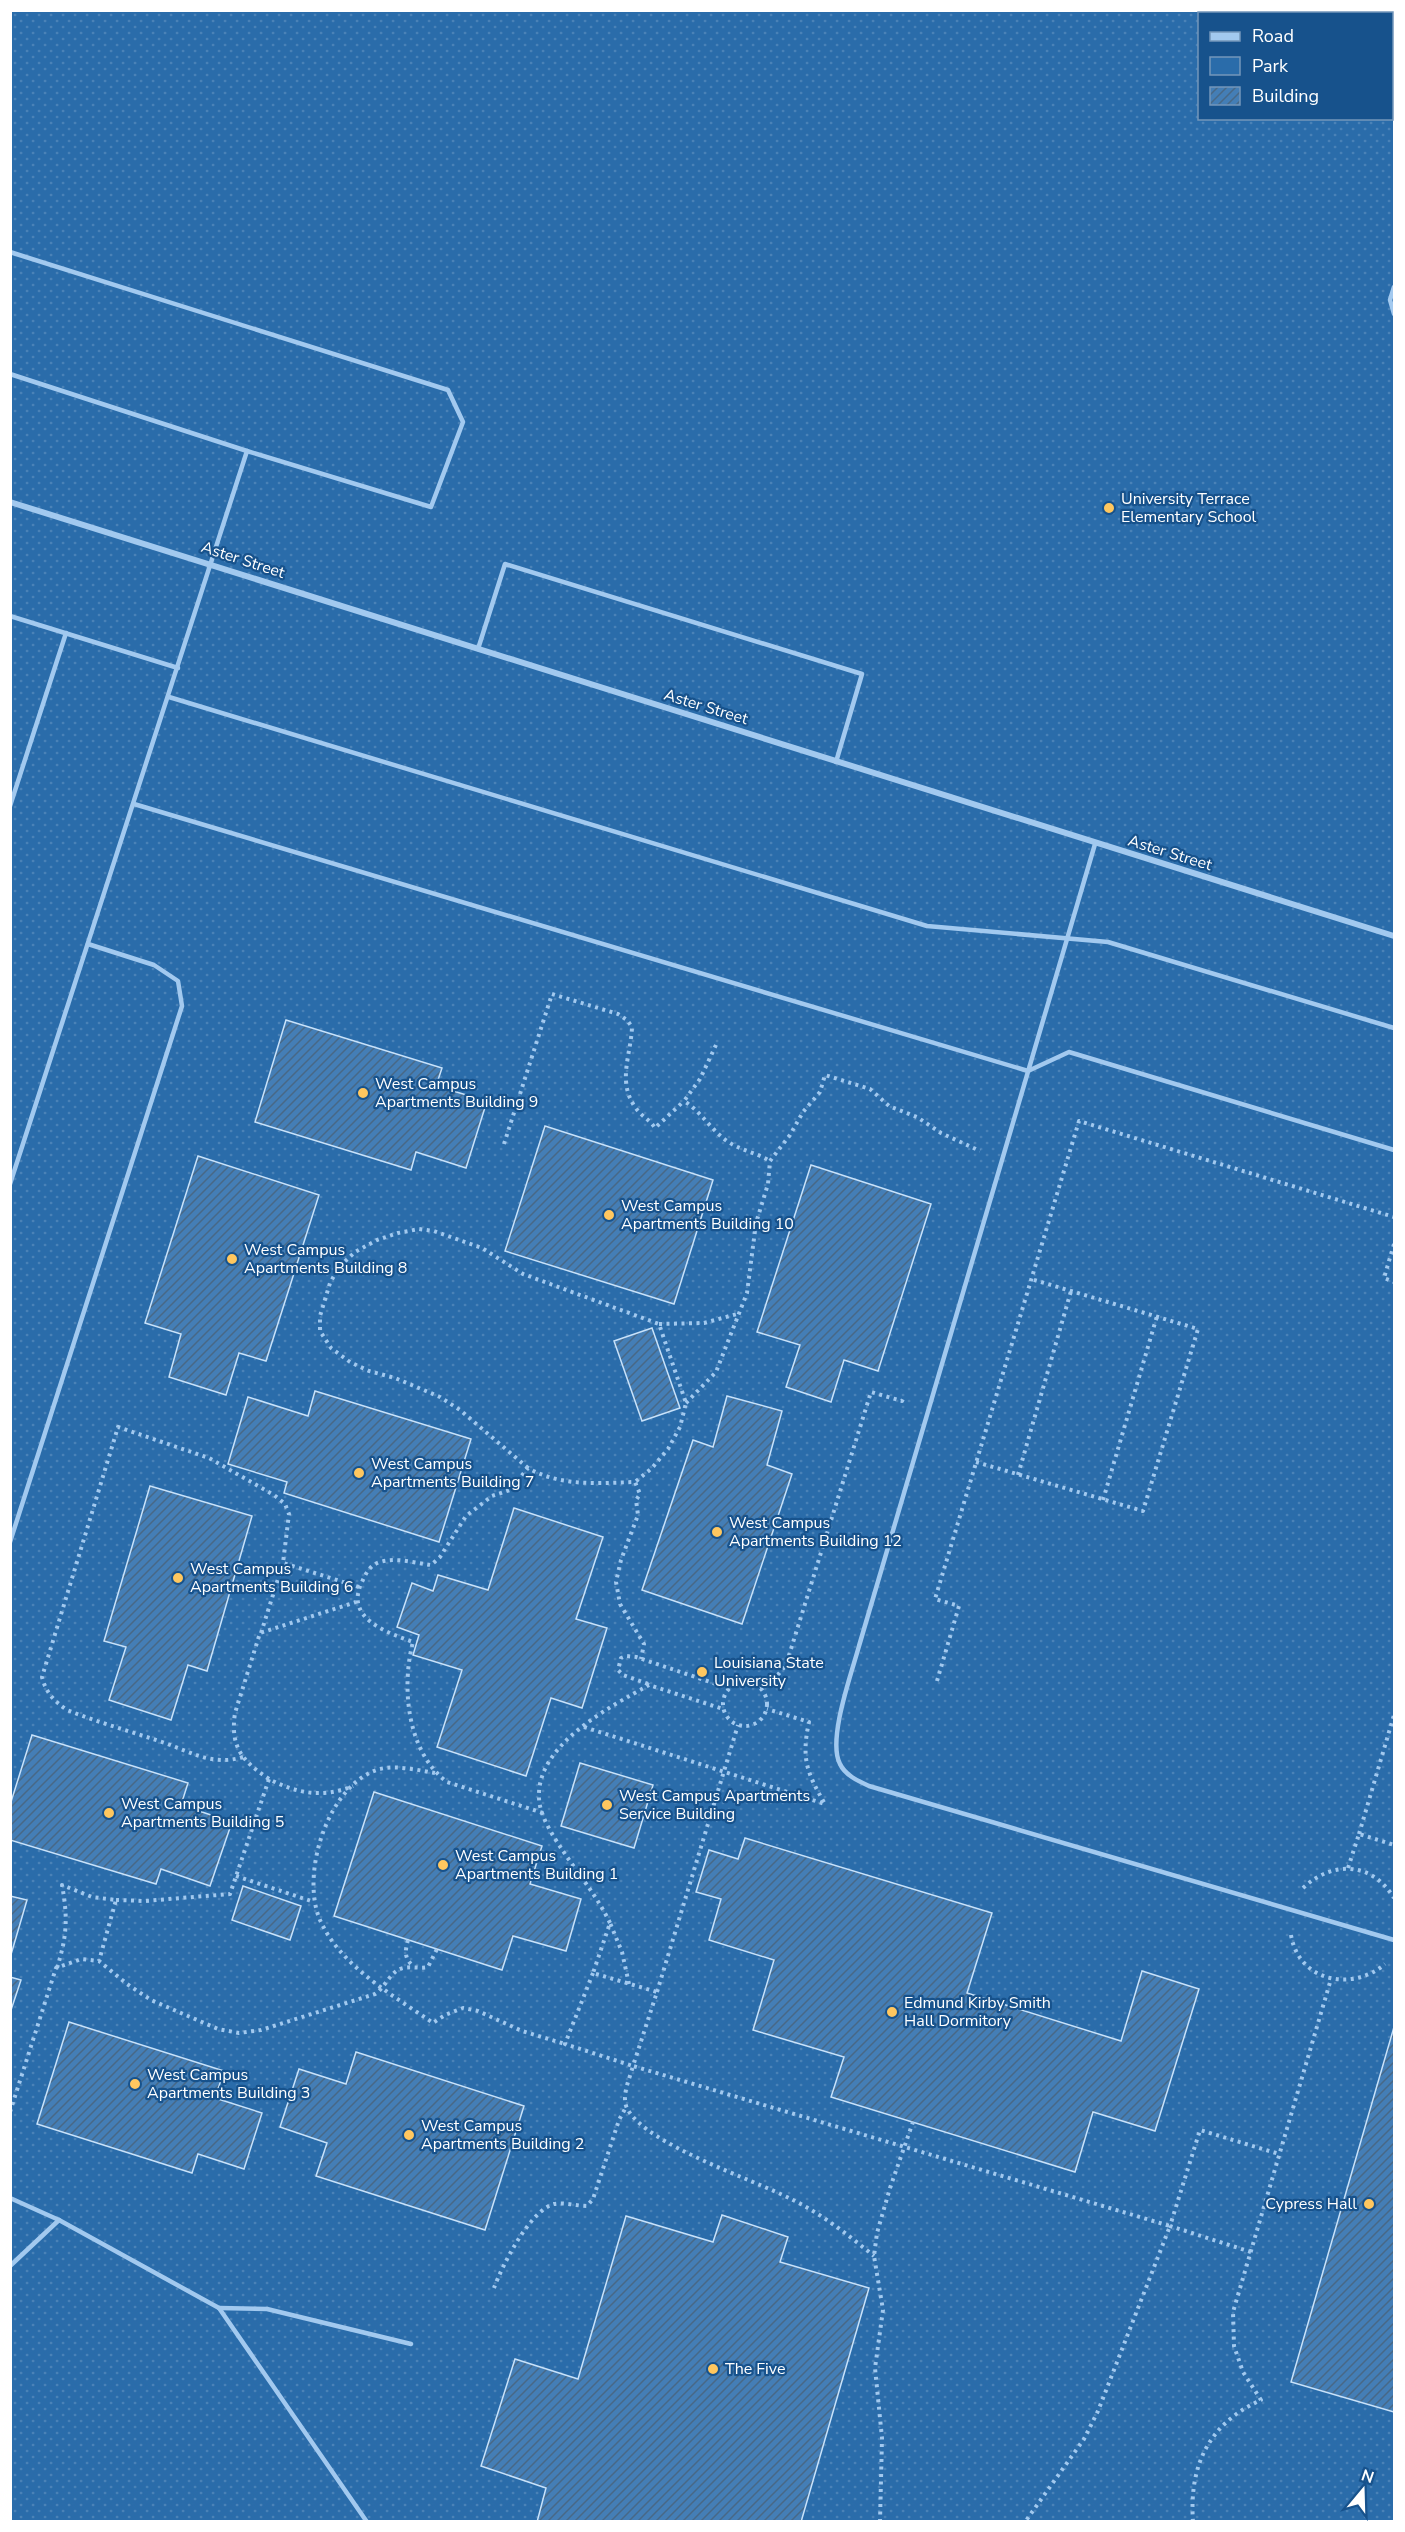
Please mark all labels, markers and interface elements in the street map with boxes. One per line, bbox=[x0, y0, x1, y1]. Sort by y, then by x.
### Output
legend bbox=[1198, 12, 1393, 120]
text: Road bbox=[1252, 24, 1294, 48]
text: Park bbox=[1252, 54, 1289, 78]
text: Building bbox=[1252, 84, 1319, 108]
place label: University Terrace Elementary School bbox=[1121, 488, 1257, 528]
marker: University Terrace Elementary School bbox=[1102, 501, 1116, 515]
street label: Aster Street bbox=[198, 536, 288, 584]
street label: Aster Street bbox=[661, 684, 751, 730]
street label: Aster Street bbox=[1125, 830, 1215, 876]
place label: West Campus Apartments Building 9 bbox=[375, 1073, 538, 1113]
marker: West Campus Apartments Building 9 bbox=[356, 1086, 370, 1100]
place label: West Campus Apartments Building 10 bbox=[621, 1195, 794, 1235]
marker: West Campus Apartments Building 10 bbox=[602, 1208, 616, 1222]
place label: West Campus Apartments Building 8 bbox=[244, 1239, 407, 1279]
marker: West Campus Apartments Building 8 bbox=[225, 1252, 239, 1266]
place label: West Campus Apartments Building 7 bbox=[371, 1453, 534, 1493]
marker: West Campus Apartments Building 7 bbox=[352, 1466, 366, 1480]
place label: West Campus Apartments Building 12 bbox=[729, 1512, 902, 1552]
marker: West Campus Apartments Building 12 bbox=[710, 1525, 724, 1539]
place label: West Campus Apartments Building 6 bbox=[190, 1558, 353, 1598]
marker: West Campus Apartments Building 6 bbox=[171, 1571, 185, 1585]
place label: Louisiana State University bbox=[714, 1652, 824, 1692]
marker: Louisiana State University bbox=[695, 1665, 709, 1679]
place label: West Campus Apartments Service Building bbox=[619, 1785, 810, 1825]
place label: West Campus Apartments Building 5 bbox=[121, 1793, 284, 1833]
marker: West Campus Apartments Service Building bbox=[600, 1798, 614, 1812]
marker: West Campus Apartments Building 5 bbox=[102, 1806, 116, 1820]
place label: West Campus Apartments Building 1 bbox=[455, 1845, 618, 1885]
marker: West Campus Apartments Building 1 bbox=[436, 1858, 450, 1872]
place label: Edmund Kirby Smith Hall Dormitory bbox=[904, 1992, 1051, 2032]
marker: Edmund Kirby Smith Hall Dormitory bbox=[885, 2005, 899, 2019]
place label: West Campus Apartments Building 3 bbox=[147, 2064, 310, 2104]
marker: West Campus Apartments Building 3 bbox=[128, 2077, 142, 2091]
place label: West Campus Apartments Building 2 bbox=[421, 2115, 584, 2155]
marker: West Campus Apartments Building 2 bbox=[402, 2128, 416, 2142]
place label: Cypress Hall bbox=[1265, 2193, 1357, 2215]
marker: Cypress Hall bbox=[1362, 2197, 1376, 2211]
place label: The Five bbox=[725, 2358, 785, 2380]
marker: The Five bbox=[706, 2362, 720, 2376]
north arrow bbox=[1333, 2460, 1393, 2520]
text: N bbox=[1358, 2464, 1377, 2489]

